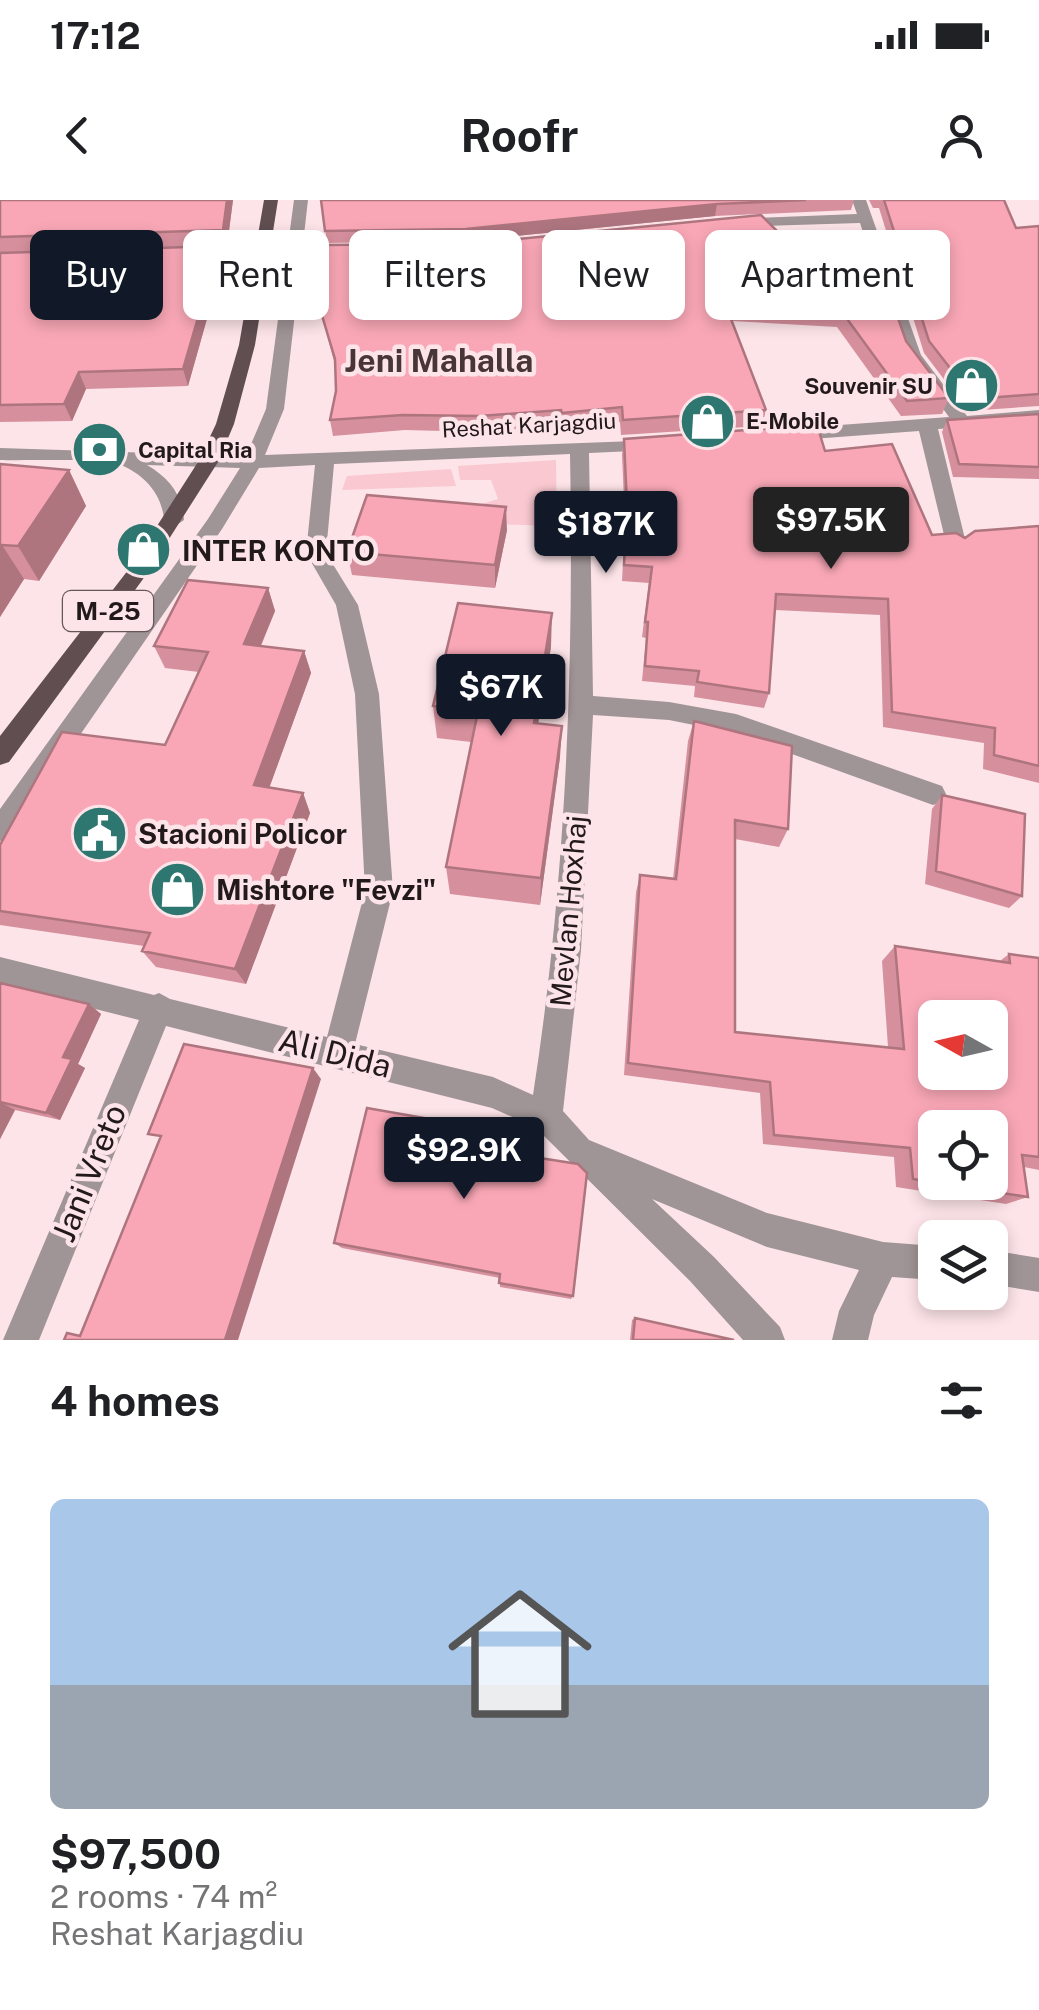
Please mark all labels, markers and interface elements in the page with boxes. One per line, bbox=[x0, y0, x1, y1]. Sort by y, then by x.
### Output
text: 17:12 bbox=[50, 13, 141, 58]
icon: back bbox=[50, 108, 105, 163]
icon: person bbox=[934, 108, 989, 163]
text: Roofr bbox=[460, 109, 579, 162]
chip: Buy bbox=[30, 230, 163, 320]
chip: Rent bbox=[183, 230, 329, 320]
chip: Filters bbox=[349, 230, 522, 320]
chip: New bbox=[542, 230, 685, 320]
chip: Apartment bbox=[705, 230, 950, 320]
district label: Jeni Mahalla bbox=[344, 342, 534, 379]
shop icon: Souvenir SU bbox=[942, 356, 1002, 416]
place label: Souvenir SU bbox=[804, 373, 933, 399]
shop icon: E-Mobile bbox=[677, 391, 737, 451]
street label: Reshat Karjagdiu bbox=[441, 407, 617, 443]
place label: E-Mobile bbox=[746, 408, 839, 434]
bank icon: Capital Ria bbox=[69, 420, 129, 480]
place label: Capital Ria bbox=[138, 437, 253, 463]
pin: $97.5K bbox=[750, 487, 912, 572]
pin: $187K bbox=[536, 491, 676, 576]
text: $97.5K bbox=[775, 501, 887, 538]
text: $187K bbox=[556, 505, 656, 542]
shop icon: INTER KONTO bbox=[113, 520, 173, 580]
place label: INTER KONTO bbox=[182, 534, 375, 567]
road number: M-25 bbox=[63, 591, 153, 631]
pin: $67K bbox=[442, 654, 560, 739]
text: $67K bbox=[458, 668, 544, 705]
public building icon: Stacioni Policor bbox=[69, 803, 129, 863]
street label: Mevlan Hoxhaj bbox=[543, 814, 593, 1008]
place label: Stacioni Policor bbox=[138, 817, 347, 850]
shop icon: Mishtore "Fevzi" bbox=[147, 859, 207, 919]
place label: Mishtore "Fevzi" bbox=[216, 873, 436, 906]
north arrow bbox=[918, 1000, 1008, 1090]
map controls bbox=[918, 1000, 1008, 1310]
street label: Ali Dida bbox=[275, 1021, 395, 1085]
street label: Jani Vreto bbox=[45, 1099, 133, 1247]
button: locate bbox=[918, 1110, 1008, 1200]
pin: $92.9K bbox=[383, 1117, 545, 1202]
text: $92.9K bbox=[406, 1131, 522, 1168]
button: layers bbox=[918, 1220, 1008, 1310]
icon: filters bbox=[934, 1373, 989, 1428]
text: 4 homes bbox=[50, 1376, 220, 1425]
icon: home bbox=[430, 1564, 610, 1744]
text: $97,500 bbox=[50, 1829, 221, 1878]
text: 2 rooms · 74 m² bbox=[50, 1878, 277, 1915]
text: Reshat Karjagdiu bbox=[50, 1915, 304, 1952]

